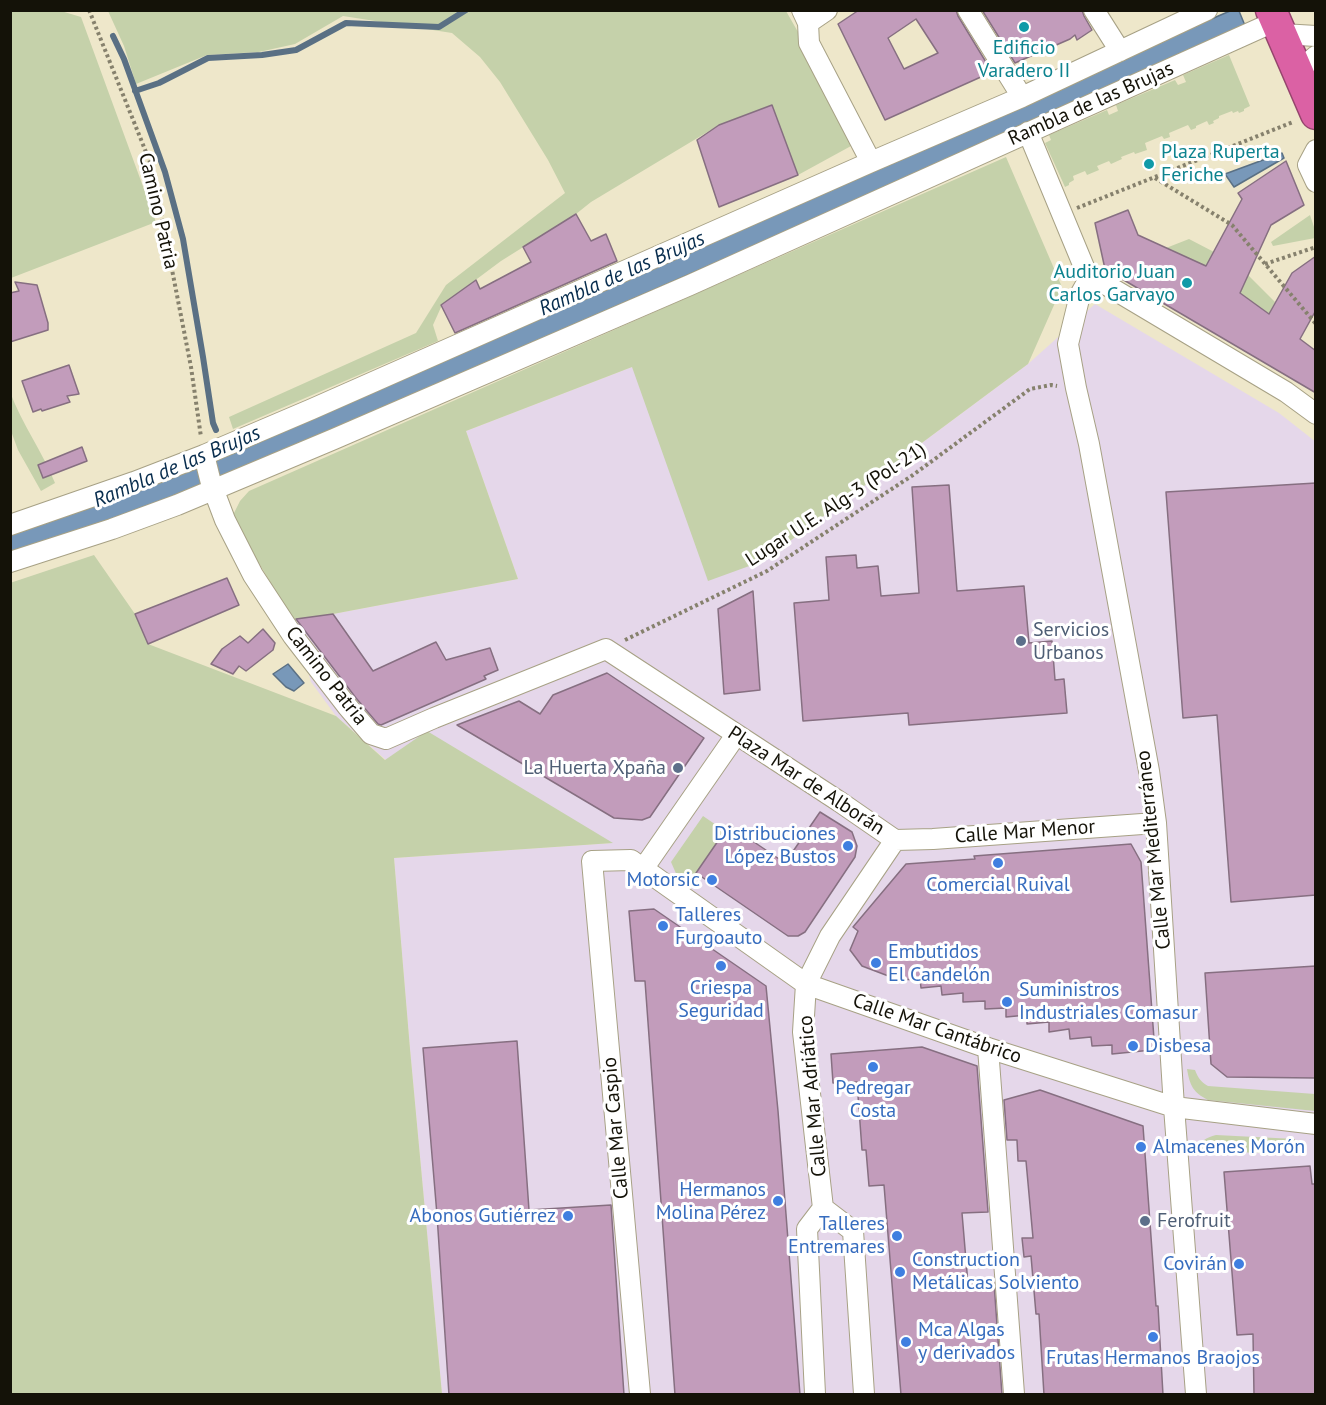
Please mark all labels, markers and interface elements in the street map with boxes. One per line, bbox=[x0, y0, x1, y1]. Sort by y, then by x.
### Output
marker: Edificio Varadero II bbox=[1017, 20, 1031, 34]
place label: Edificio Varadero II bbox=[978, 36, 1070, 83]
street label: Rambla de las Brujas bbox=[1005, 57, 1177, 151]
place label: Plaza Ruperta Feriche bbox=[1161, 140, 1280, 187]
street label: Camino Patria bbox=[133, 150, 183, 272]
marker: Plaza Ruperta Feriche bbox=[1142, 157, 1156, 171]
water label: Rambla de las Brujas bbox=[535, 226, 709, 322]
place label: Auditorio Juan Carlos Garvayo bbox=[1049, 260, 1175, 307]
marker: Auditorio Juan Carlos Garvayo bbox=[1180, 276, 1194, 290]
water label: Rambla de las Brujas bbox=[90, 420, 264, 514]
street label: Lugar U.E. Alg-3 (Pol-21) bbox=[741, 438, 931, 572]
place label: Servicios Urbanos bbox=[1033, 618, 1109, 665]
street label: Camino Patria bbox=[280, 622, 372, 730]
marker: Servicios Urbanos bbox=[1014, 634, 1028, 648]
street label: Plaza Mar de Alborán bbox=[723, 721, 889, 841]
street label: Calle Mar Mediterráneo bbox=[1132, 749, 1176, 951]
place label: La Huerta Xpaña bbox=[524, 756, 666, 780]
marker: La Huerta Xpaña bbox=[671, 761, 685, 775]
street label: Calle Mar Menor bbox=[954, 815, 1096, 849]
place label: Distribuciones López Bustos bbox=[714, 822, 836, 869]
marker: Distribuciones López Bustos bbox=[841, 839, 855, 853]
marker: Comercial Ruival bbox=[991, 856, 1005, 870]
place label: Motorsic bbox=[627, 868, 700, 892]
marker: Motorsic bbox=[705, 873, 719, 887]
place label: Comercial Ruival bbox=[926, 873, 1070, 897]
place label: Talleres Furgoauto bbox=[675, 903, 762, 950]
marker: Talleres Furgoauto bbox=[656, 919, 670, 933]
place label: Embutidos El Candelón bbox=[888, 940, 990, 987]
marker: Embutidos El Candelón bbox=[869, 956, 883, 970]
marker: Criespa Seguridad bbox=[714, 959, 728, 973]
place label: Criespa Seguridad bbox=[678, 976, 764, 1023]
place label: Suministros Industriales Comasur bbox=[1019, 978, 1198, 1025]
street label: Calle Mar Cantábrico bbox=[849, 989, 1025, 1069]
marker: Suministros Industriales Comasur bbox=[1000, 995, 1014, 1009]
street label: Calle Mar Adriático bbox=[794, 1014, 832, 1178]
place label: Disbesa bbox=[1145, 1034, 1211, 1058]
marker: Disbesa bbox=[1126, 1039, 1140, 1053]
street label: Calle Mar Caspio bbox=[598, 1056, 634, 1200]
marker: Pedregar Costa bbox=[866, 1060, 880, 1074]
place label: Pedregar Costa bbox=[835, 1076, 911, 1123]
place label: Almacenes Morón bbox=[1153, 1135, 1305, 1159]
marker: Almacenes Morón bbox=[1134, 1140, 1148, 1154]
place label: Hermanos Molina Pérez bbox=[656, 1178, 766, 1225]
marker: Hermanos Molina Pérez bbox=[771, 1194, 785, 1208]
place label: Abonos Gutiérrez bbox=[410, 1204, 556, 1228]
marker: Abonos Gutiérrez bbox=[561, 1209, 575, 1223]
place label: Ferofruit bbox=[1157, 1209, 1231, 1233]
place label: Talleres Entremares bbox=[788, 1212, 885, 1259]
marker: Ferofruit bbox=[1138, 1214, 1152, 1228]
marker: Talleres Entremares bbox=[890, 1229, 904, 1243]
place label: Construction Metálicas Solviento bbox=[912, 1248, 1079, 1295]
place label: Covirán bbox=[1163, 1252, 1227, 1276]
marker: Covirán bbox=[1232, 1257, 1246, 1271]
marker: Construction Metálicas Solviento bbox=[893, 1265, 907, 1279]
place label: Mca Algas y derivados bbox=[918, 1318, 1015, 1365]
marker: Frutas Hermanos Braojos bbox=[1146, 1330, 1160, 1344]
marker: Mca Algas y derivados bbox=[899, 1335, 913, 1349]
place label: Frutas Hermanos Braojos bbox=[1046, 1346, 1260, 1370]

